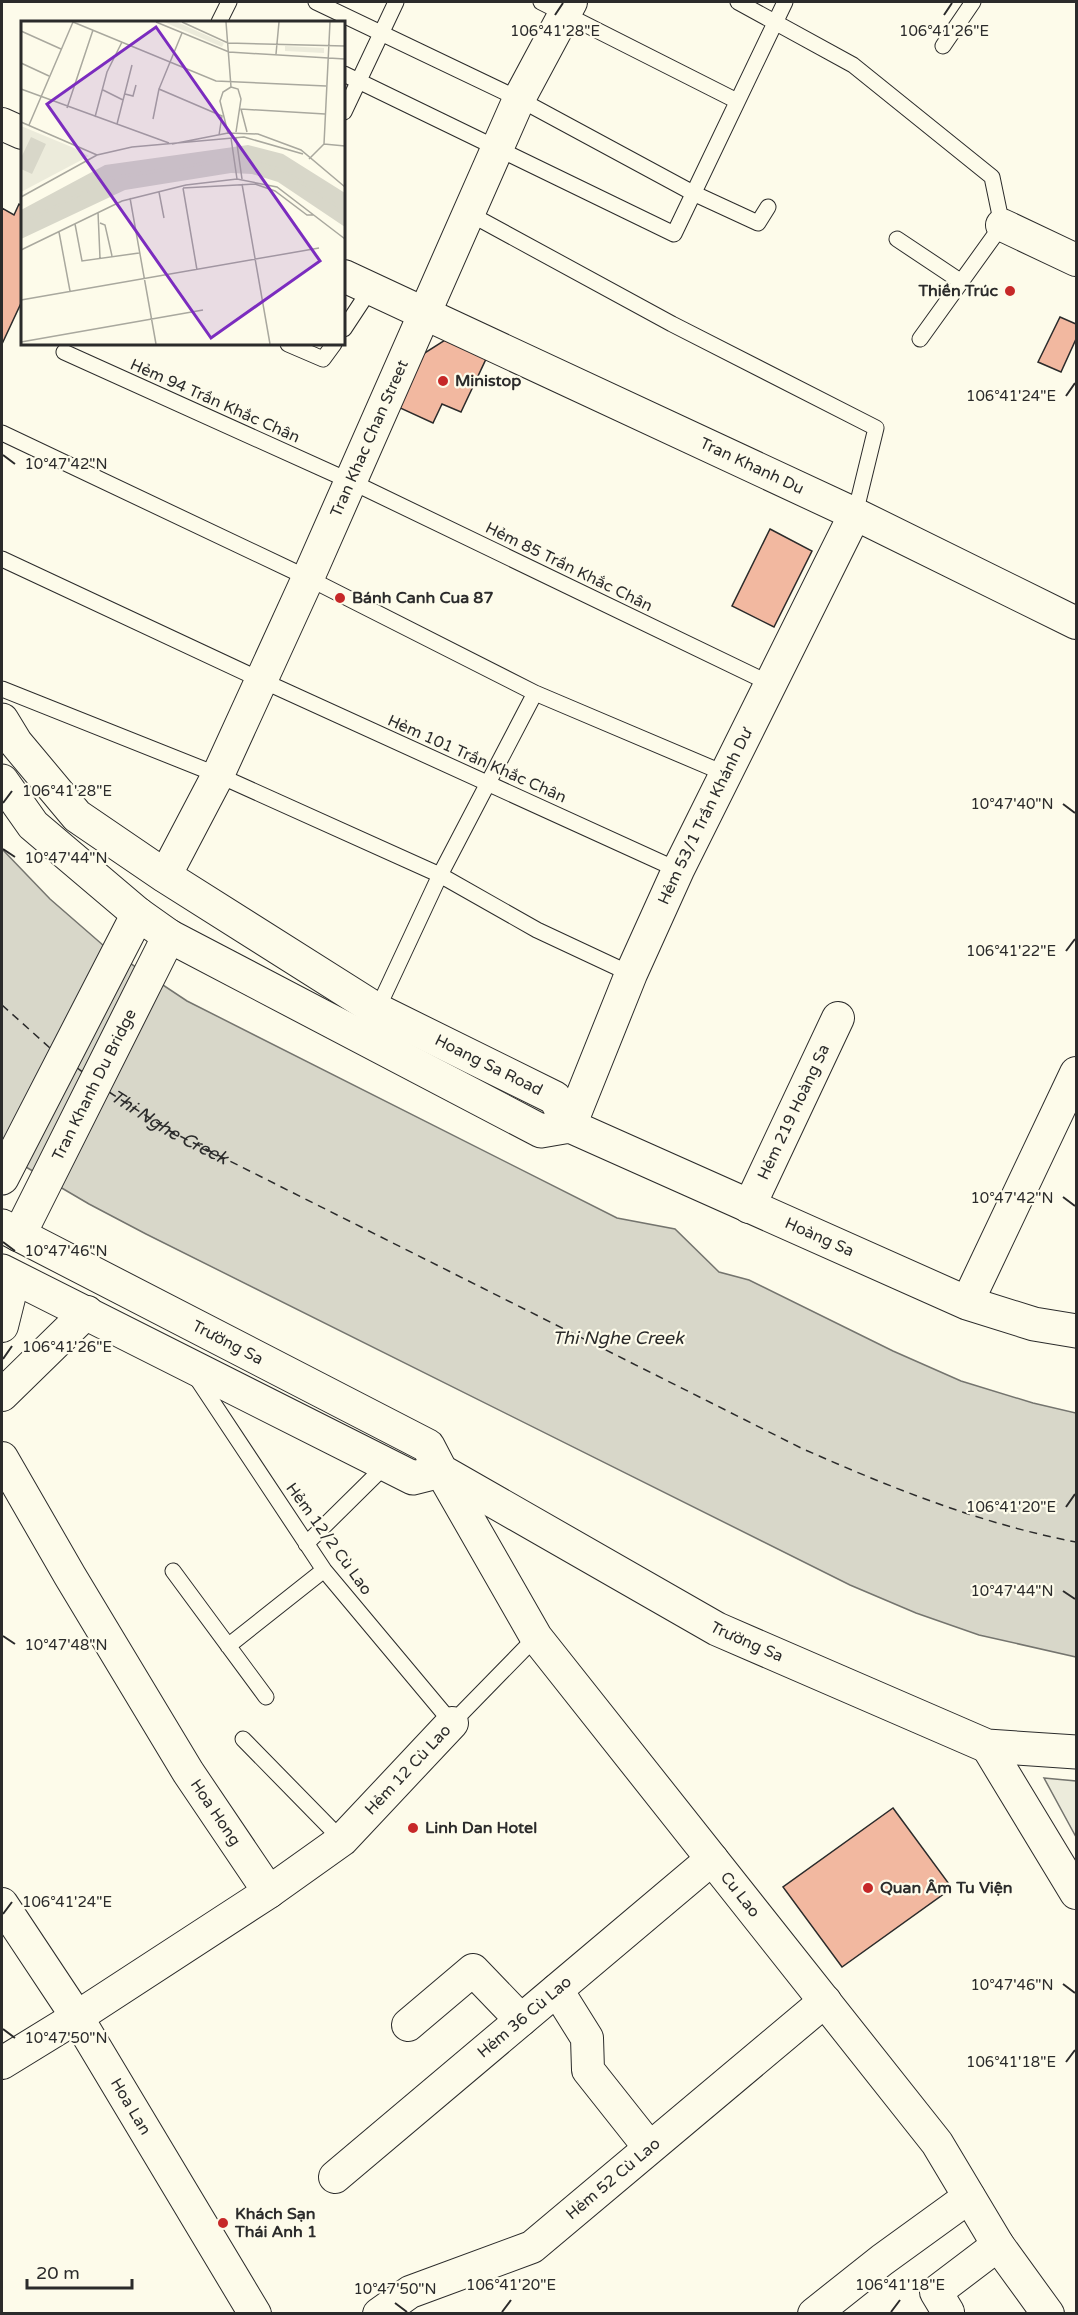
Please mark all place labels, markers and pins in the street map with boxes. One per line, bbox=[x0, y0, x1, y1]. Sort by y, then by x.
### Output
place label: Thiền Trúc bbox=[917, 281, 998, 301]
marker: Thiền Trúc bbox=[1003, 284, 1017, 298]
place label: Ministop bbox=[455, 371, 521, 391]
marker: Ministop bbox=[436, 374, 450, 388]
place label: Bánh Canh Cua 87 bbox=[352, 588, 493, 608]
marker: Bánh Canh Cua 87 bbox=[333, 591, 347, 605]
place label: Linh Dan Hotel bbox=[425, 1818, 537, 1838]
marker: Linh Dan Hotel bbox=[406, 1821, 420, 1835]
place label: Quan Âm Tu Viện bbox=[880, 1878, 1013, 1898]
marker: Quan Âm Tu Viện bbox=[861, 1881, 875, 1895]
place label: Khách Sạn Thái Anh 1 bbox=[234, 2204, 317, 2242]
marker: Khách Sạn Thái Anh 1 bbox=[216, 2216, 230, 2230]

